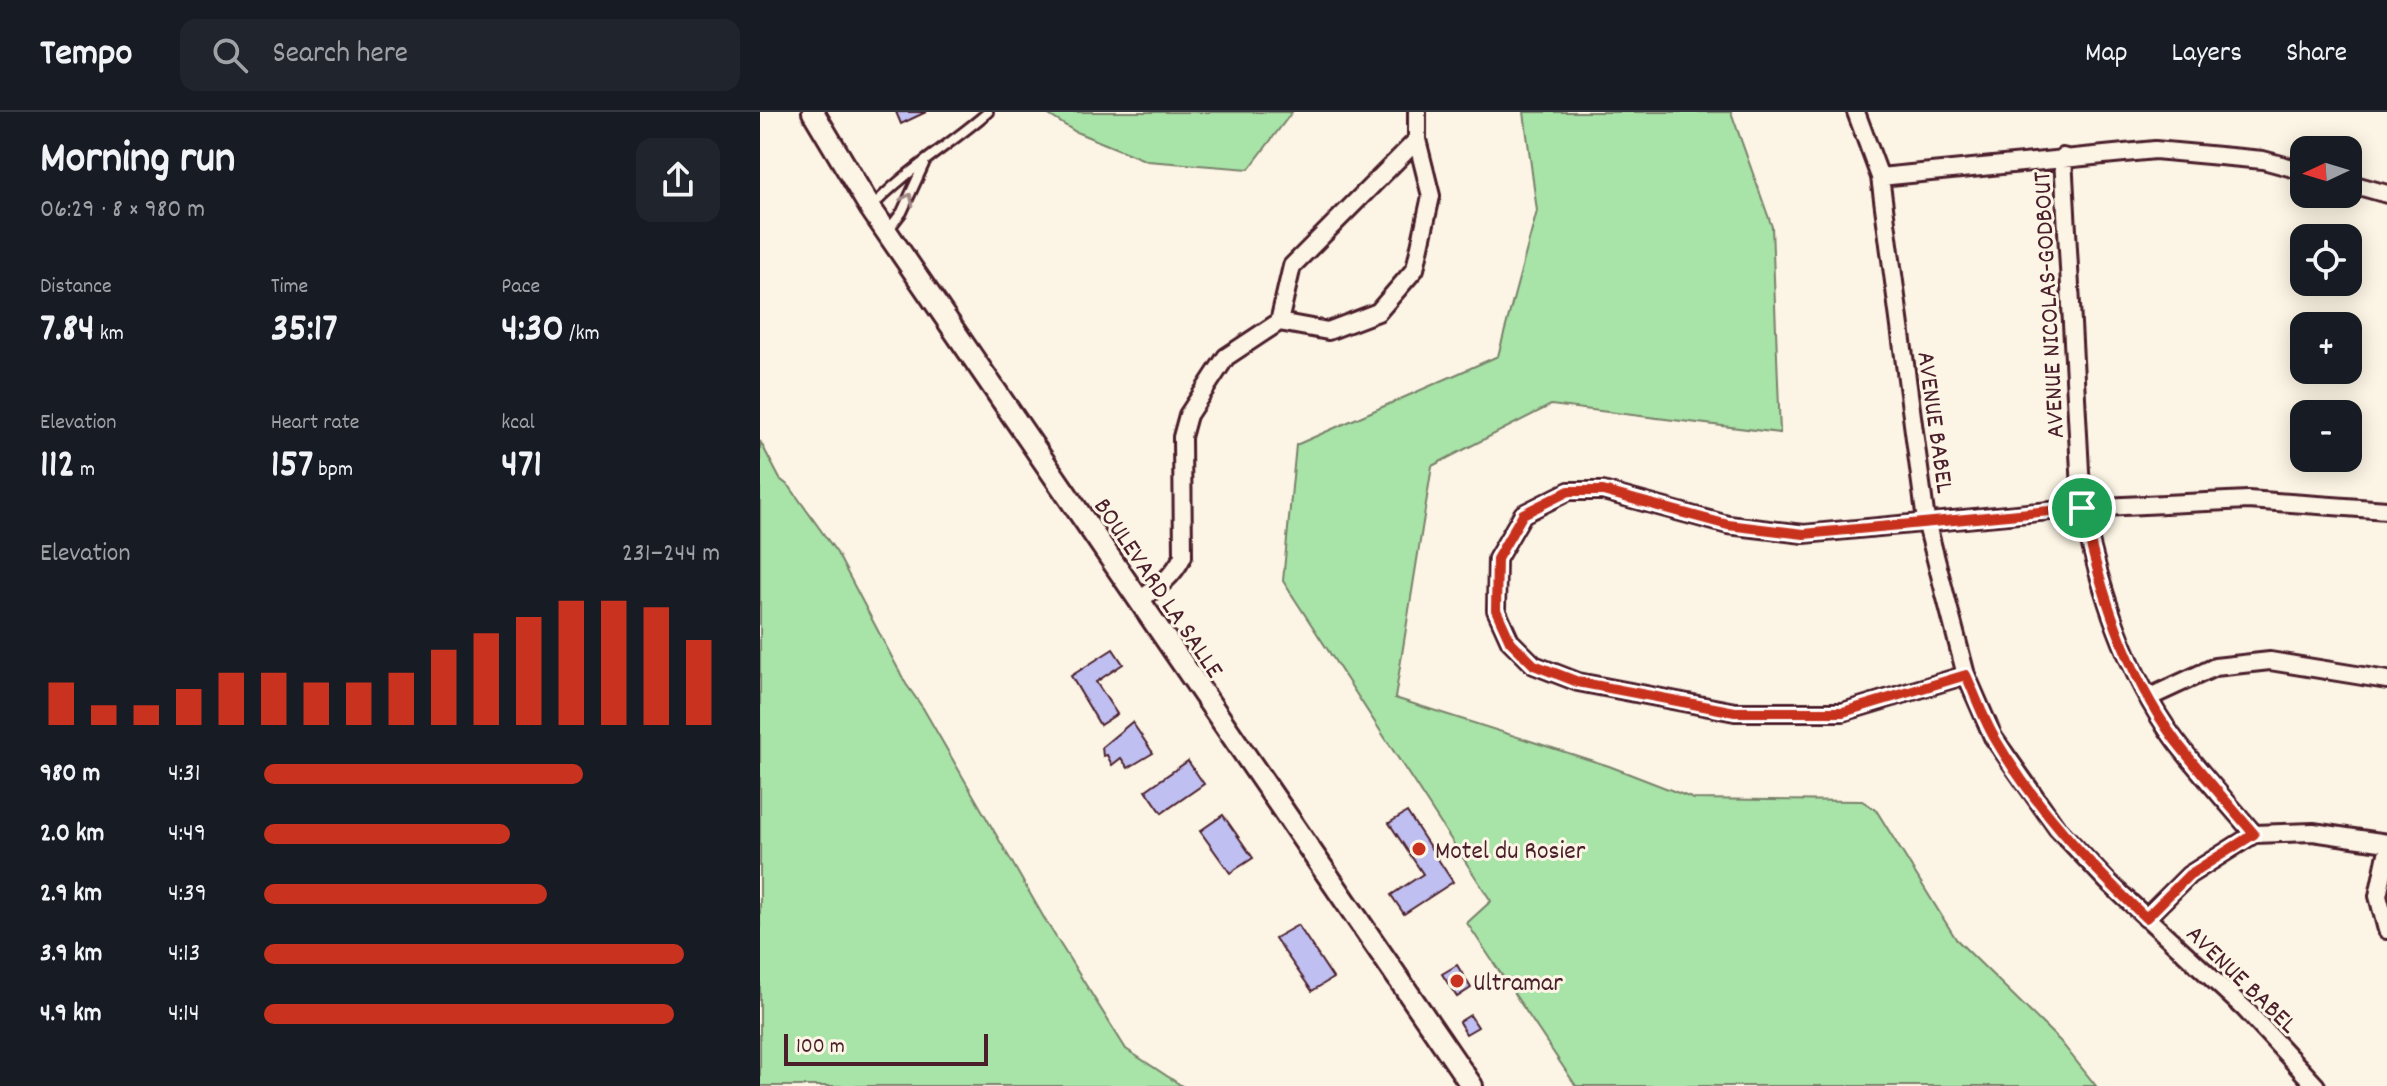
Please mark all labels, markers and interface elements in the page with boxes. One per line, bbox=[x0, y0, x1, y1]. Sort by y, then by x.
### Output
search box bbox=[180, 19, 740, 91]
text: Tempo bbox=[40, 28, 132, 83]
icon: search bbox=[208, 33, 252, 77]
text: Search here bbox=[272, 34, 408, 77]
text: Map bbox=[2085, 35, 2128, 75]
text: Layers bbox=[2172, 35, 2242, 75]
text: Share bbox=[2286, 35, 2347, 75]
text: Morning run bbox=[40, 130, 235, 193]
north arrow bbox=[2290, 136, 2362, 208]
map controls bbox=[2290, 136, 2362, 472]
button: share bbox=[636, 138, 720, 222]
street label: AVENUE NICOLAS-GODBOUT bbox=[2025, 170, 2076, 439]
text: 06:29 · 8 × 980 m bbox=[40, 192, 205, 229]
one-way arrow bbox=[898, 193, 914, 207]
button: locate bbox=[2290, 224, 2362, 296]
text: Distance bbox=[40, 272, 112, 303]
text: Time bbox=[271, 272, 308, 303]
text: Pace bbox=[501, 272, 540, 303]
text: 7.84 bbox=[40, 303, 95, 360]
text: 35:17 bbox=[271, 303, 338, 360]
text: 4:30 bbox=[501, 303, 564, 360]
button: + bbox=[2290, 312, 2362, 384]
text: km bbox=[95, 319, 124, 350]
text: /km bbox=[564, 319, 600, 350]
street label: AVENUE BABEL bbox=[1905, 349, 1962, 496]
button: − bbox=[2290, 400, 2362, 472]
text: Elevation bbox=[40, 408, 117, 439]
text: Heart rate bbox=[271, 408, 360, 439]
text: kcal bbox=[501, 408, 535, 439]
text: 112 bbox=[40, 439, 75, 496]
text: 157 bbox=[271, 439, 313, 496]
text: 471 bbox=[501, 439, 542, 496]
text: m bbox=[75, 455, 95, 486]
text: bpm bbox=[313, 455, 353, 486]
pin bbox=[2048, 474, 2116, 542]
icon: arrive bbox=[2060, 486, 2104, 530]
street label: BOULEVARD LA SALLE bbox=[1083, 491, 1231, 687]
text: Elevation bbox=[40, 536, 130, 573]
text: 231–244 m bbox=[622, 536, 720, 573]
text: 980 m bbox=[40, 756, 100, 793]
text: 4:31 bbox=[168, 756, 200, 793]
text: 2.0 km bbox=[40, 816, 104, 853]
text: 4:49 bbox=[168, 816, 206, 853]
place label: Motel du Rosier bbox=[1435, 834, 1586, 871]
marker: Motel du Rosier bbox=[1410, 840, 1428, 858]
text: 2.9 km bbox=[40, 876, 102, 913]
text: 4:39 bbox=[168, 876, 207, 913]
street label: AVENUE BABEL bbox=[2176, 918, 2305, 1044]
text: 3.9 km bbox=[40, 936, 102, 973]
text: 4:13 bbox=[168, 936, 200, 973]
place label: Ultramar bbox=[1473, 966, 1563, 1003]
marker: Ultramar bbox=[1448, 972, 1466, 990]
text: 4.9 km bbox=[40, 996, 102, 1033]
text: 4:14 bbox=[168, 996, 200, 1033]
scale bar bbox=[784, 1030, 988, 1066]
text: 100 m bbox=[796, 1032, 845, 1063]

